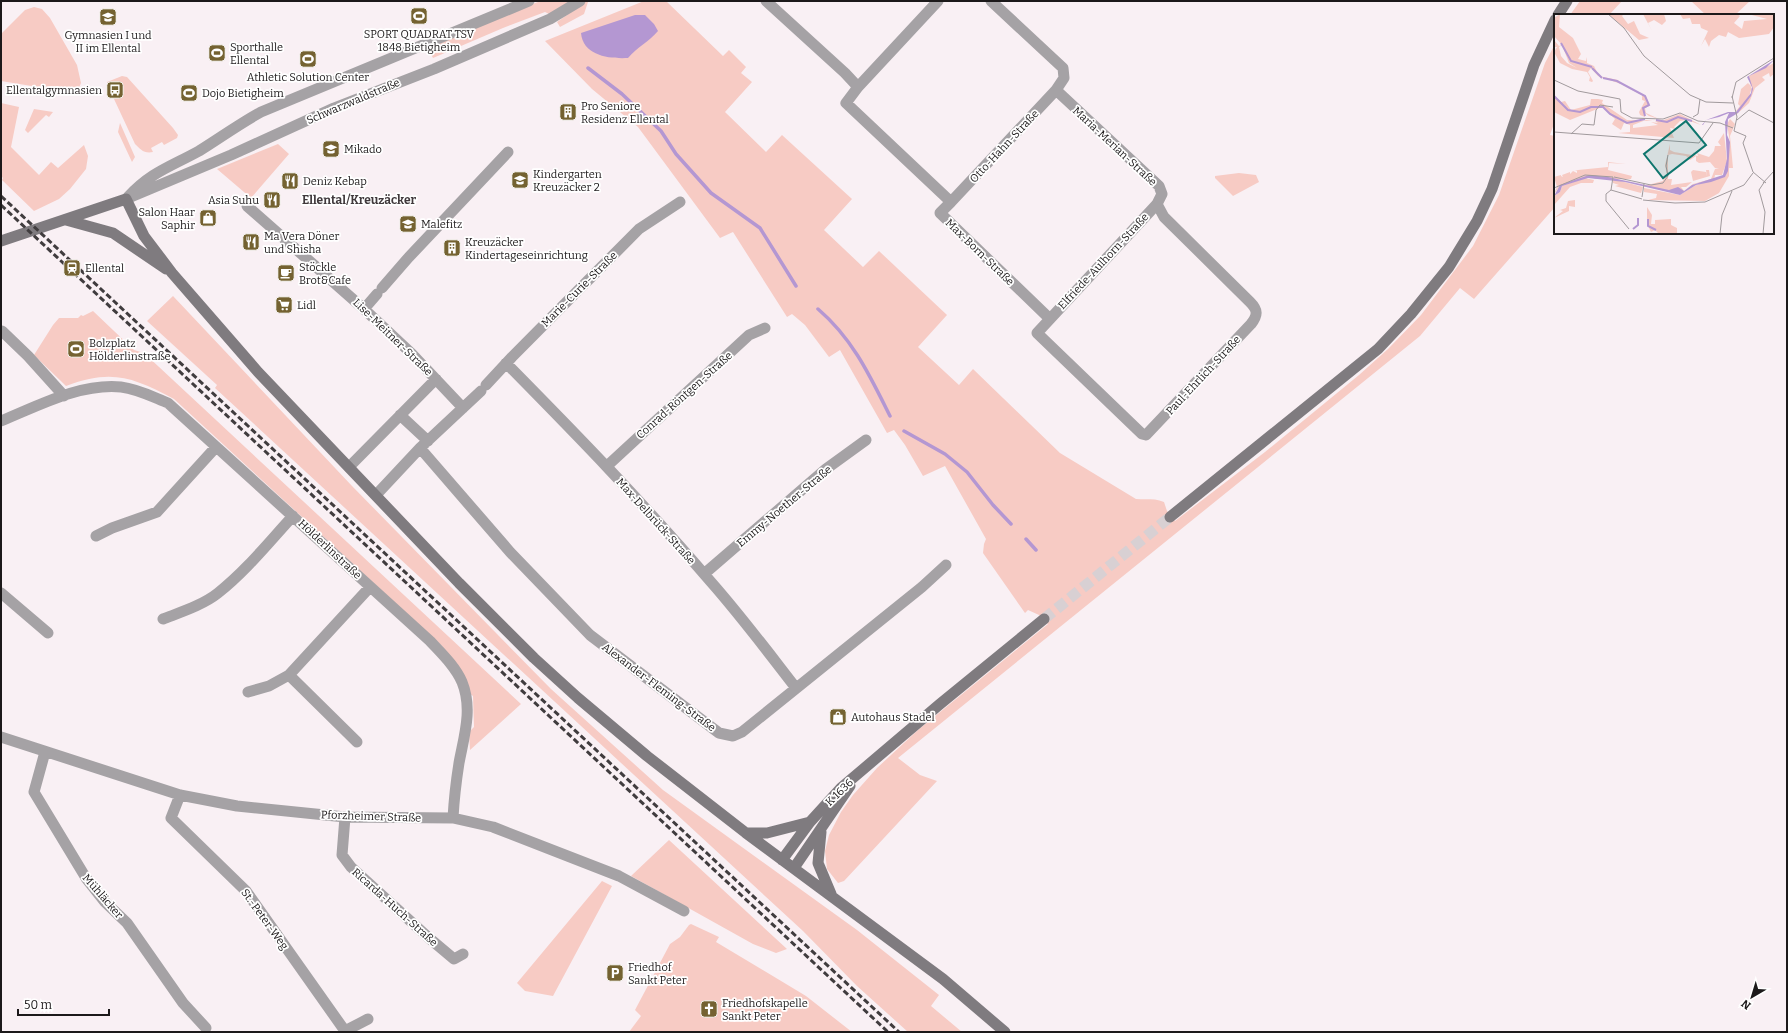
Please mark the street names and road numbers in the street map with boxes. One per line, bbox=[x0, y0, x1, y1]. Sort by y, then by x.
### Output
street label: Schwarzwaldstraße bbox=[305, 76, 402, 127]
street label: Maria-Merian-Straße bbox=[1070, 104, 1159, 189]
street label: Otto-Hahn-Straße bbox=[967, 107, 1041, 185]
street label: Elfriede-Aulhorn-Straße bbox=[1055, 211, 1151, 312]
street label: Max-Born-Straße bbox=[943, 216, 1017, 288]
street label: Marie-Curie-Straße bbox=[539, 249, 620, 330]
street label: Lise-Meitner-Straße bbox=[350, 296, 435, 379]
street label: Paul-Ehrlich-Straße bbox=[1163, 333, 1243, 418]
street label: Conrad-Röntgen-Straße bbox=[634, 349, 735, 442]
street label: Emmy-Noether-Straße bbox=[734, 463, 834, 550]
street label: Max-Delbrück-Straße bbox=[614, 476, 698, 567]
street label: Hölderlinstraße bbox=[295, 517, 364, 582]
street label: Alexander-Fleming-Straße bbox=[599, 640, 718, 734]
street label: K 1636 bbox=[823, 776, 856, 809]
street label: Pforzheimer Straße bbox=[321, 808, 421, 825]
street label: Ricarda-Huch-Straße bbox=[349, 865, 440, 949]
street label: Mühläcker bbox=[80, 871, 126, 921]
street label: St.-Peter-Weg bbox=[238, 886, 291, 952]

